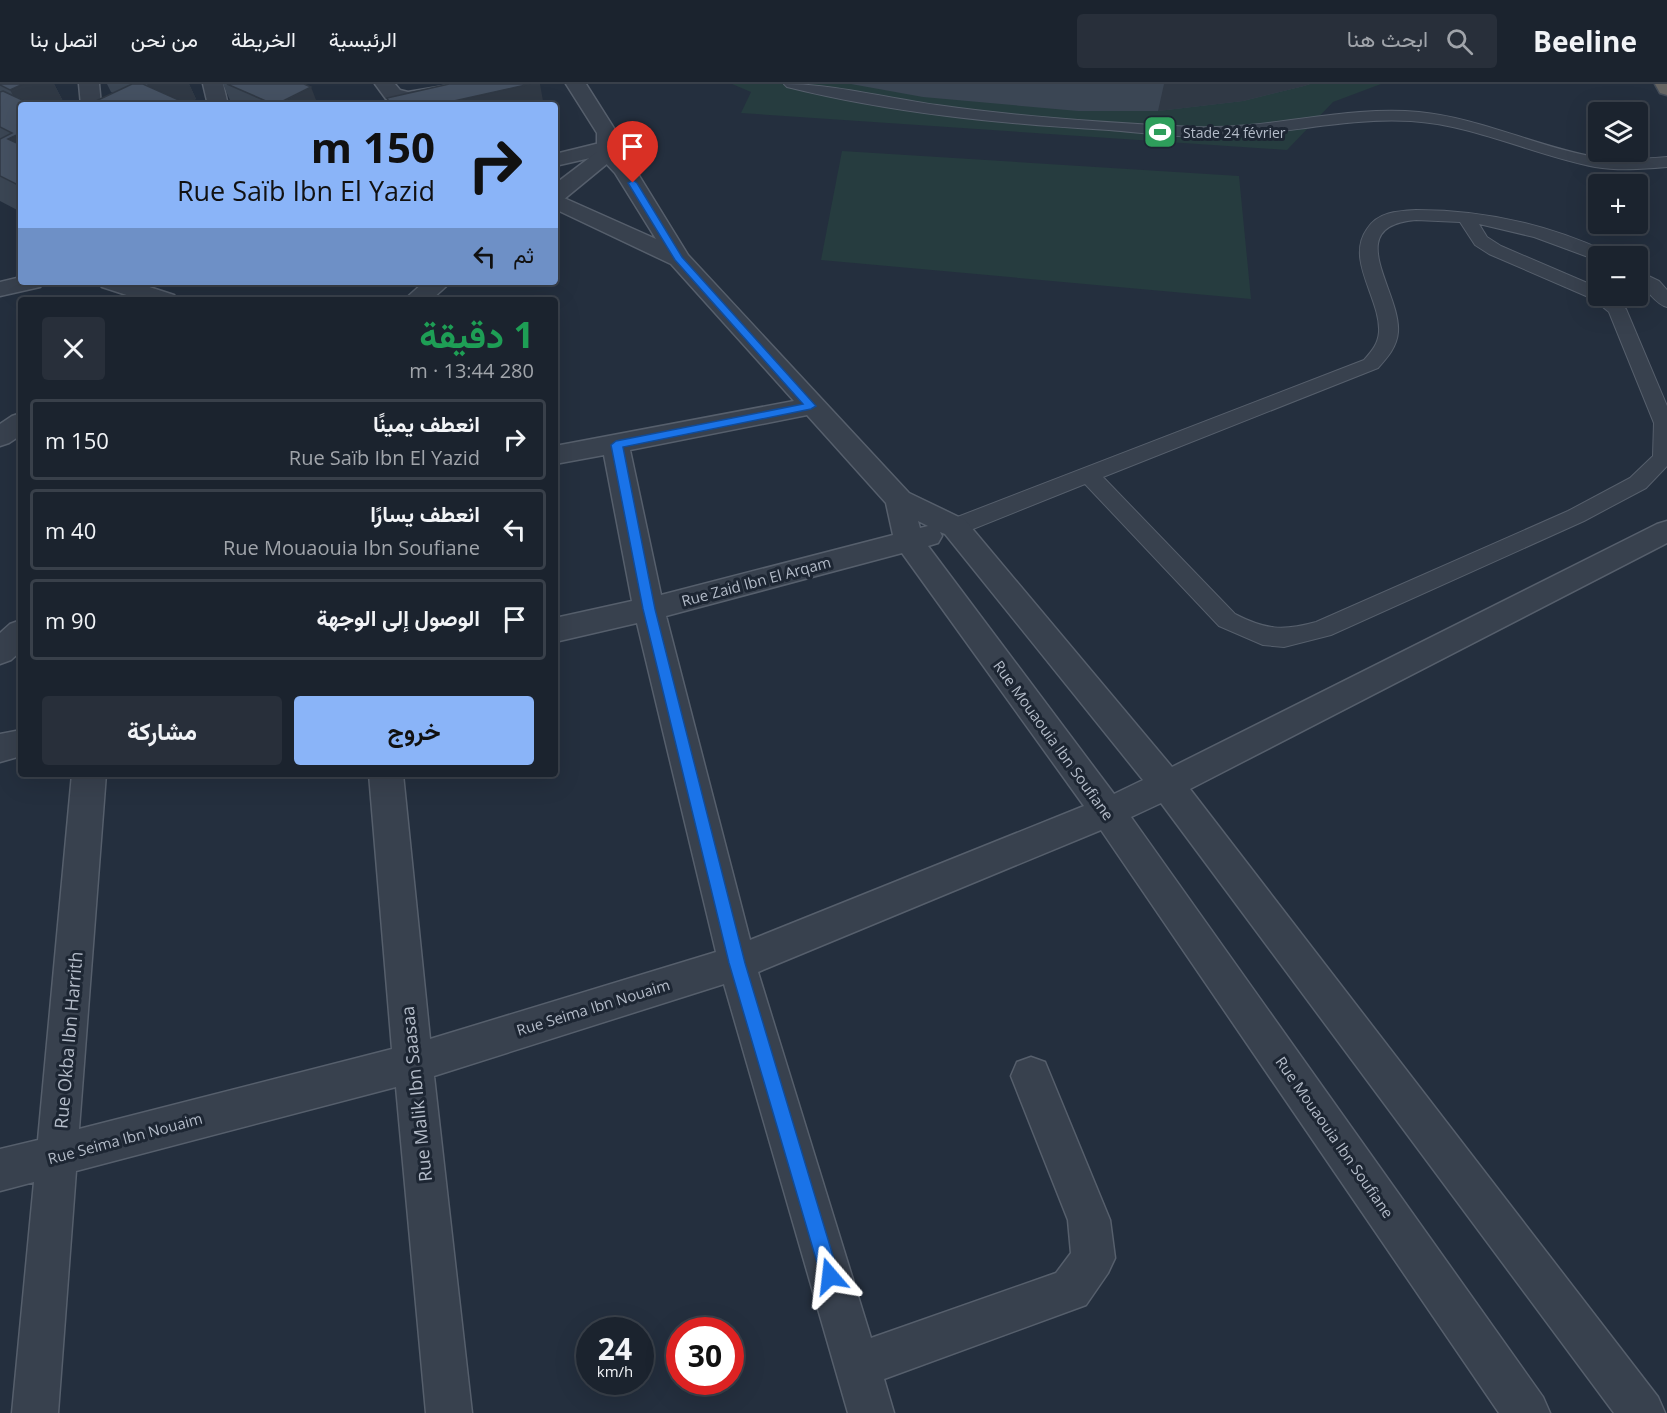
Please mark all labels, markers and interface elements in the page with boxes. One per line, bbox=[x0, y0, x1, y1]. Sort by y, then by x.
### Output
search box bbox=[1077, 14, 1497, 68]
text: Beeline bbox=[1533, 22, 1637, 60]
text: ابحث هنا bbox=[1347, 23, 1428, 53]
text: اتصل بنا bbox=[30, 25, 98, 53]
text: من نحن bbox=[131, 25, 198, 53]
text: الخريطة bbox=[231, 25, 296, 53]
text: الرئيسية bbox=[329, 25, 397, 53]
icon: search bbox=[1443, 25, 1476, 58]
map controls bbox=[1588, 102, 1648, 306]
button: layers bbox=[1588, 102, 1648, 162]
sports icon: Stade 24 février bbox=[1142, 114, 1178, 150]
text: 150 m bbox=[311, 118, 435, 175]
pin bbox=[607, 121, 658, 183]
place label: Stade 24 février bbox=[1183, 123, 1286, 142]
icon: right bbox=[456, 126, 534, 204]
icon: arrive bbox=[616, 130, 649, 163]
text: Rue Saïb Ibn El Yazid bbox=[177, 172, 435, 209]
button: + bbox=[1588, 174, 1648, 234]
text: ثم bbox=[513, 239, 534, 269]
icon: left bbox=[468, 240, 501, 273]
button: − bbox=[1588, 246, 1648, 306]
text: 1 دقيقة bbox=[419, 310, 534, 359]
button: close bbox=[42, 317, 105, 380]
text: 280 m · 13:44 bbox=[409, 357, 534, 384]
text: انعطف يمينًا bbox=[373, 408, 480, 438]
icon: right bbox=[498, 423, 531, 456]
text: 150 m bbox=[45, 425, 109, 455]
text: Rue Saïb Ibn El Yazid bbox=[289, 444, 480, 471]
text: انعطف يسارًا bbox=[370, 498, 480, 528]
icon: left bbox=[498, 513, 531, 546]
text: 40 m bbox=[45, 515, 96, 545]
text: Rue Mouaouia Ibn Soufiane bbox=[223, 534, 480, 561]
street label: Rue Zaid Ibn El Arqam bbox=[679, 551, 833, 611]
text: الوصول إلى الوجهة bbox=[316, 602, 480, 632]
icon: arrive bbox=[498, 603, 531, 636]
text: 90 m bbox=[45, 605, 96, 635]
street label: Rue Mouaouia Ibn Soufiane bbox=[989, 656, 1119, 824]
button: مشاركة bbox=[42, 696, 282, 765]
button: خروج bbox=[294, 696, 534, 765]
street label: Rue Okba Ibn Harrith bbox=[48, 950, 88, 1130]
street label: Rue Seima Ibn Nouaim bbox=[514, 974, 672, 1040]
street label: Rue Malik Ibn Saasaa bbox=[395, 1005, 437, 1183]
street label: Rue Mouaouia Ibn Soufiane bbox=[1272, 1052, 1398, 1222]
street label: Rue Seima Ibn Nouaim bbox=[45, 1108, 205, 1168]
position arrow bbox=[798, 1244, 862, 1308]
speed limit sign: 30 bbox=[666, 1317, 744, 1395]
text: 24 bbox=[598, 1328, 632, 1369]
text: km/h bbox=[597, 1361, 633, 1381]

